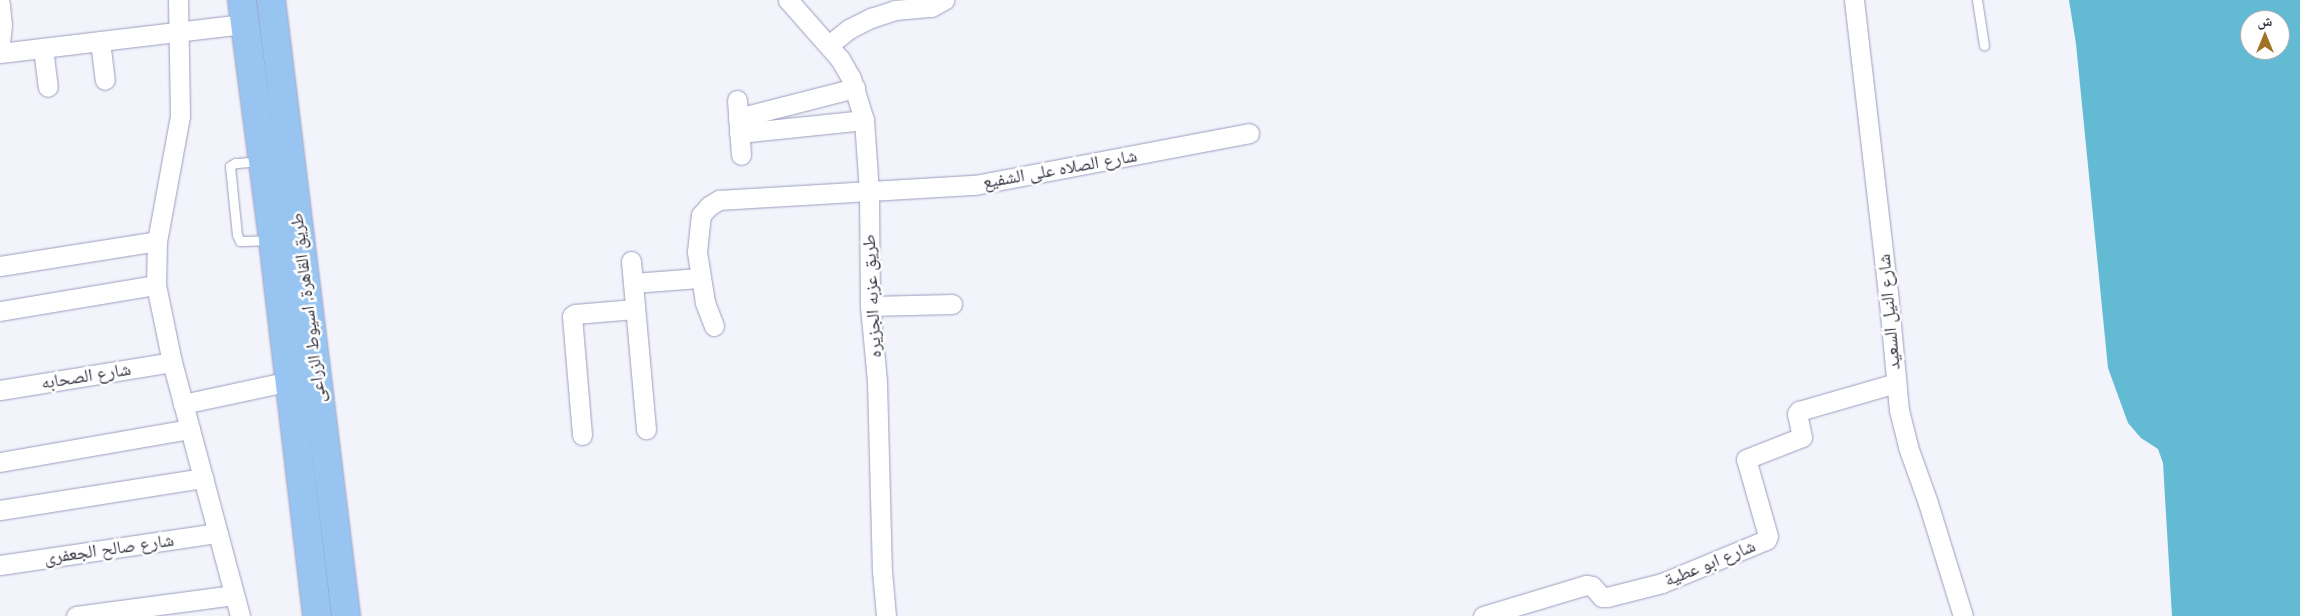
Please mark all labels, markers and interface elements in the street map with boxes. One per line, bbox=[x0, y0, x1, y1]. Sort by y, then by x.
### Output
north arrow bbox=[2240, 10, 2290, 60]
text: ش bbox=[2258, 13, 2272, 29]
street label: شارع الصلاه على الشفيع bbox=[981, 145, 1139, 193]
street label: طريق القاهرة, اسيوط الزراعى bbox=[286, 212, 330, 404]
street label: طريق عزبه الجزيره bbox=[858, 234, 886, 358]
street label: شارع النيل السعيد bbox=[1873, 253, 1905, 371]
street label: شارع الصحابه bbox=[40, 358, 132, 394]
street label: شارع صالح الجعفرى bbox=[43, 529, 175, 569]
street label: شارع ابو عطية bbox=[1661, 535, 1759, 591]

